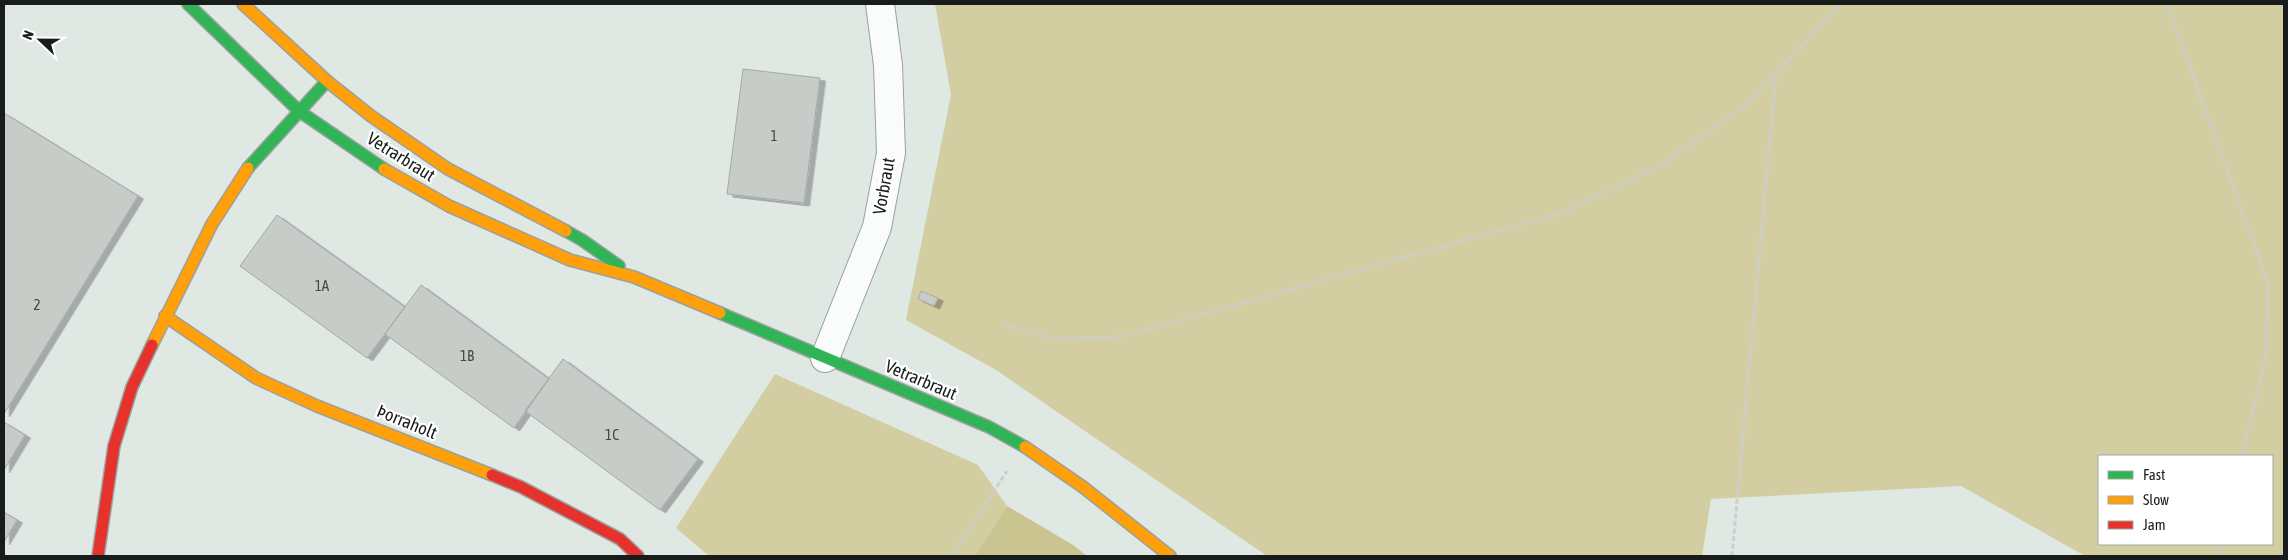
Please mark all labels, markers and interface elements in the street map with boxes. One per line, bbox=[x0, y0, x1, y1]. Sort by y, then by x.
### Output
north arrow bbox=[15, 15, 65, 65]
text: N bbox=[19, 28, 37, 42]
house number: 1 bbox=[770, 127, 778, 144]
street label: Vetrarbraut bbox=[363, 128, 439, 186]
street label: Vorbraut bbox=[868, 156, 899, 216]
house number: 1A bbox=[315, 277, 330, 294]
house number: 2 bbox=[33, 296, 41, 313]
house number: 1B bbox=[460, 347, 474, 364]
street label: Vetrarbraut bbox=[882, 355, 960, 404]
street label: Þorraholt bbox=[374, 400, 440, 443]
house number: 1C bbox=[605, 426, 619, 443]
legend bbox=[2098, 455, 2273, 545]
text: Fast bbox=[2143, 466, 2165, 483]
text: Slow bbox=[2143, 491, 2169, 508]
text: Jam bbox=[2143, 516, 2166, 533]

